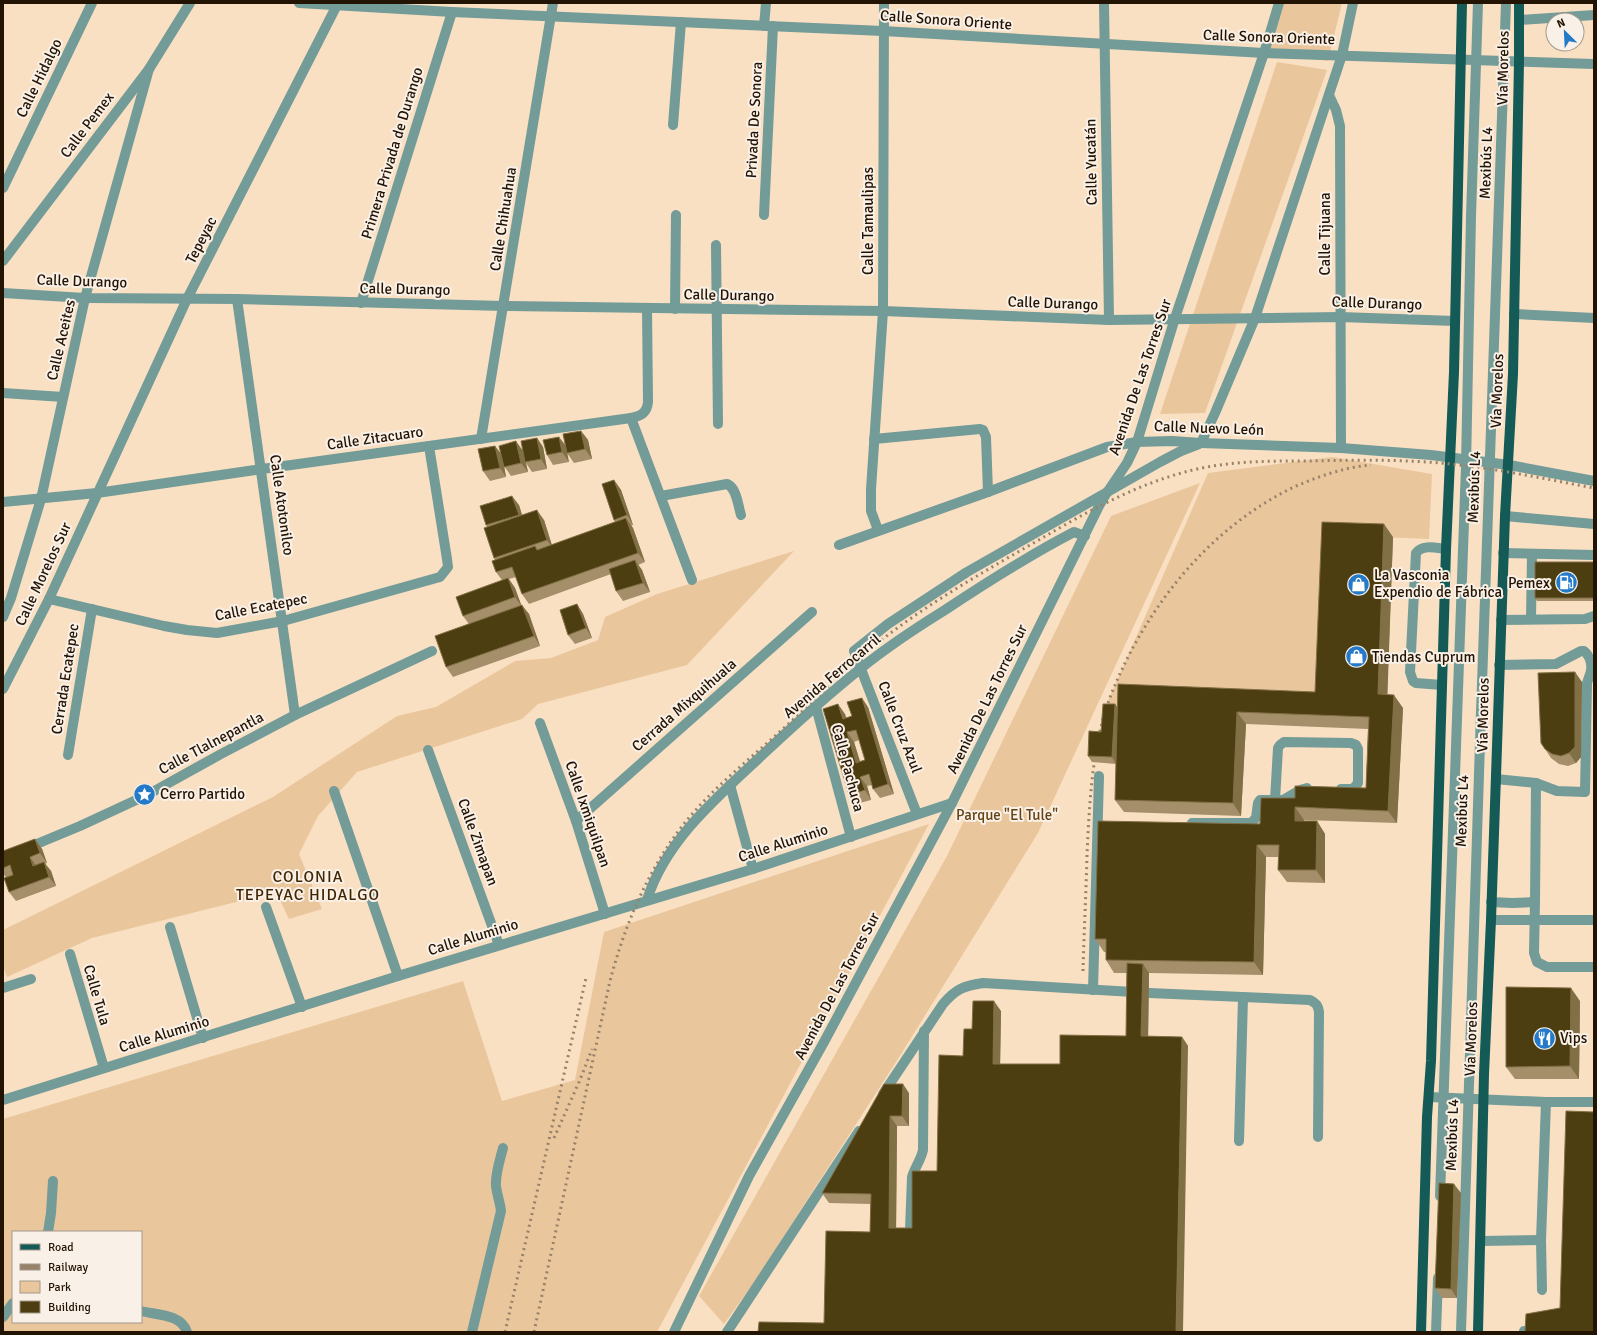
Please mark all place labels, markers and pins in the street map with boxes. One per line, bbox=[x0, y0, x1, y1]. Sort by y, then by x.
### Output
place label: La Vasconia Expendio de Fábrica bbox=[1374, 566, 1502, 601]
fuel station icon: Pemex bbox=[1553, 570, 1579, 596]
shop icon: La Vasconia Expendio de Fábrica bbox=[1346, 571, 1372, 597]
place label: Pemex bbox=[1508, 574, 1550, 592]
shop icon: Tiendas Cuprum bbox=[1343, 644, 1369, 670]
place label: Tiendas Cuprum bbox=[1372, 648, 1475, 666]
place icon: Cerro Partido bbox=[132, 781, 158, 807]
place label: Cerro Partido bbox=[160, 785, 245, 803]
restaurant icon: Vips bbox=[1531, 1025, 1557, 1051]
place label: Vips bbox=[1560, 1029, 1588, 1047]

